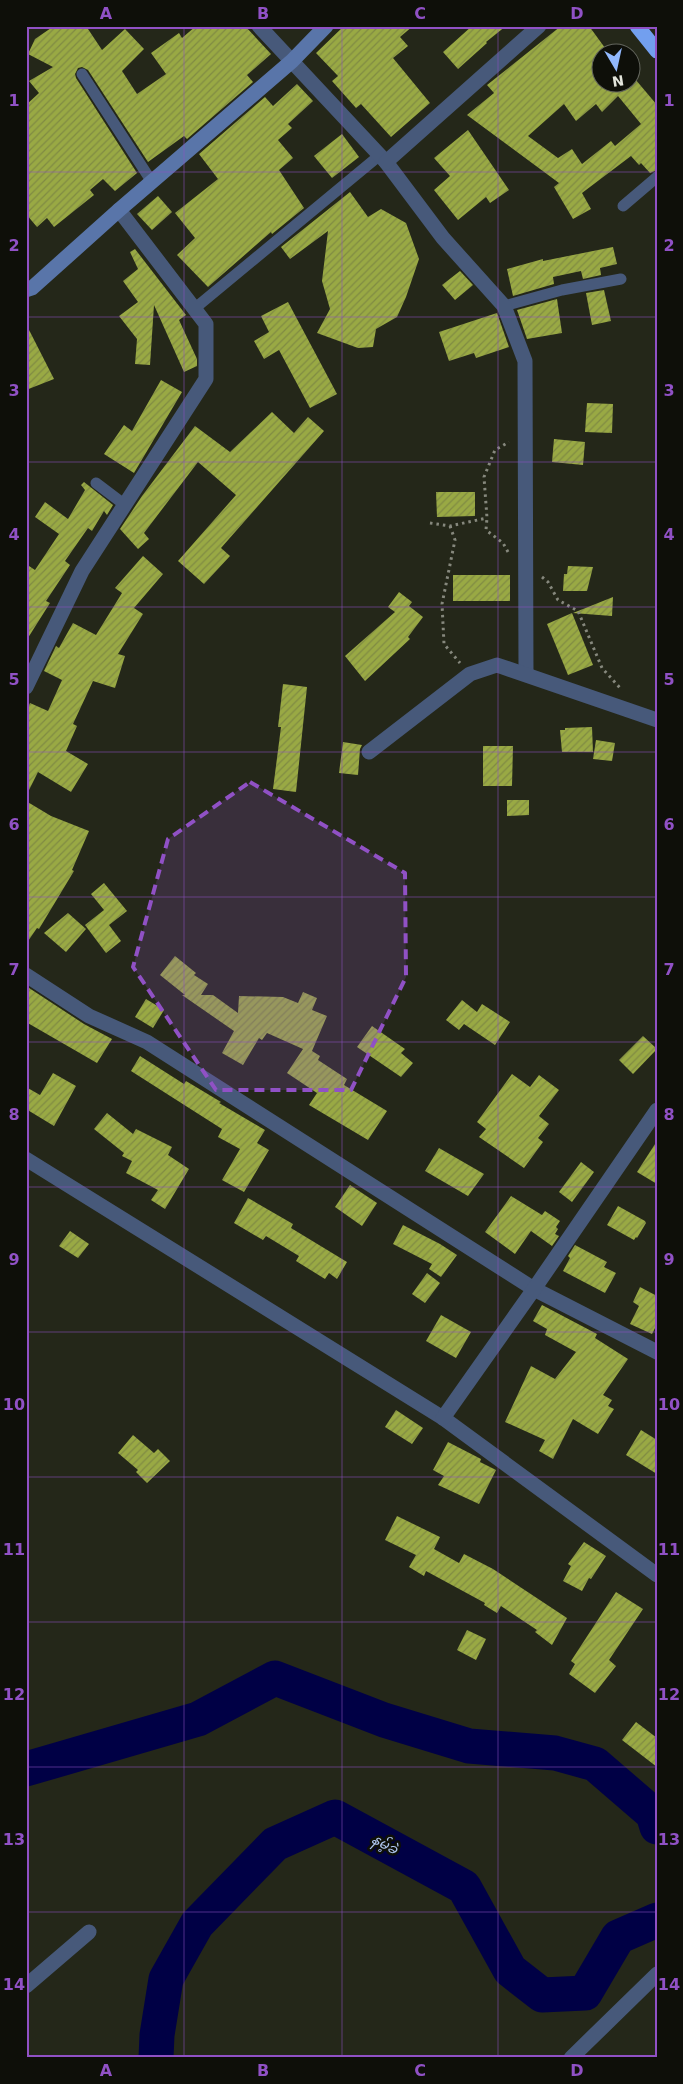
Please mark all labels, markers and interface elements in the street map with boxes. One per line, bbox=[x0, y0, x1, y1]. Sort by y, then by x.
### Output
text: A bbox=[100, 4, 113, 23]
text: B bbox=[257, 4, 269, 23]
text: C bbox=[414, 4, 426, 23]
text: D bbox=[570, 4, 584, 23]
north arrow bbox=[590, 42, 640, 92]
text: N bbox=[611, 72, 625, 90]
text: 1 bbox=[8, 91, 20, 110]
text: 1 bbox=[663, 91, 675, 110]
text: 2 bbox=[8, 236, 20, 255]
text: 2 bbox=[663, 236, 675, 255]
text: 3 bbox=[8, 381, 20, 400]
text: 3 bbox=[663, 381, 675, 400]
text: 4 bbox=[8, 525, 20, 544]
text: 4 bbox=[663, 525, 675, 544]
text: 5 bbox=[8, 670, 20, 689]
text: 5 bbox=[663, 670, 675, 689]
text: 6 bbox=[8, 815, 20, 834]
text: 6 bbox=[663, 815, 675, 834]
text: 7 bbox=[8, 960, 20, 979]
text: 7 bbox=[663, 960, 675, 979]
text: 8 bbox=[8, 1105, 20, 1124]
text: 8 bbox=[663, 1105, 675, 1124]
text: 9 bbox=[8, 1250, 20, 1269]
text: 9 bbox=[663, 1250, 675, 1269]
text: 10 bbox=[3, 1395, 25, 1414]
text: 10 bbox=[658, 1395, 680, 1414]
text: 11 bbox=[3, 1540, 25, 1559]
text: 11 bbox=[658, 1540, 680, 1559]
text: 12 bbox=[3, 1685, 25, 1704]
text: 12 bbox=[658, 1685, 680, 1704]
water label: နမ့်ခဲ bbox=[367, 1829, 402, 1861]
text: 13 bbox=[3, 1830, 25, 1849]
text: 13 bbox=[658, 1830, 680, 1849]
text: 14 bbox=[3, 1975, 25, 1994]
text: 14 bbox=[658, 1975, 680, 1994]
text: A bbox=[100, 2061, 113, 2080]
text: B bbox=[257, 2061, 269, 2080]
text: C bbox=[414, 2061, 426, 2080]
text: D bbox=[570, 2061, 584, 2080]

